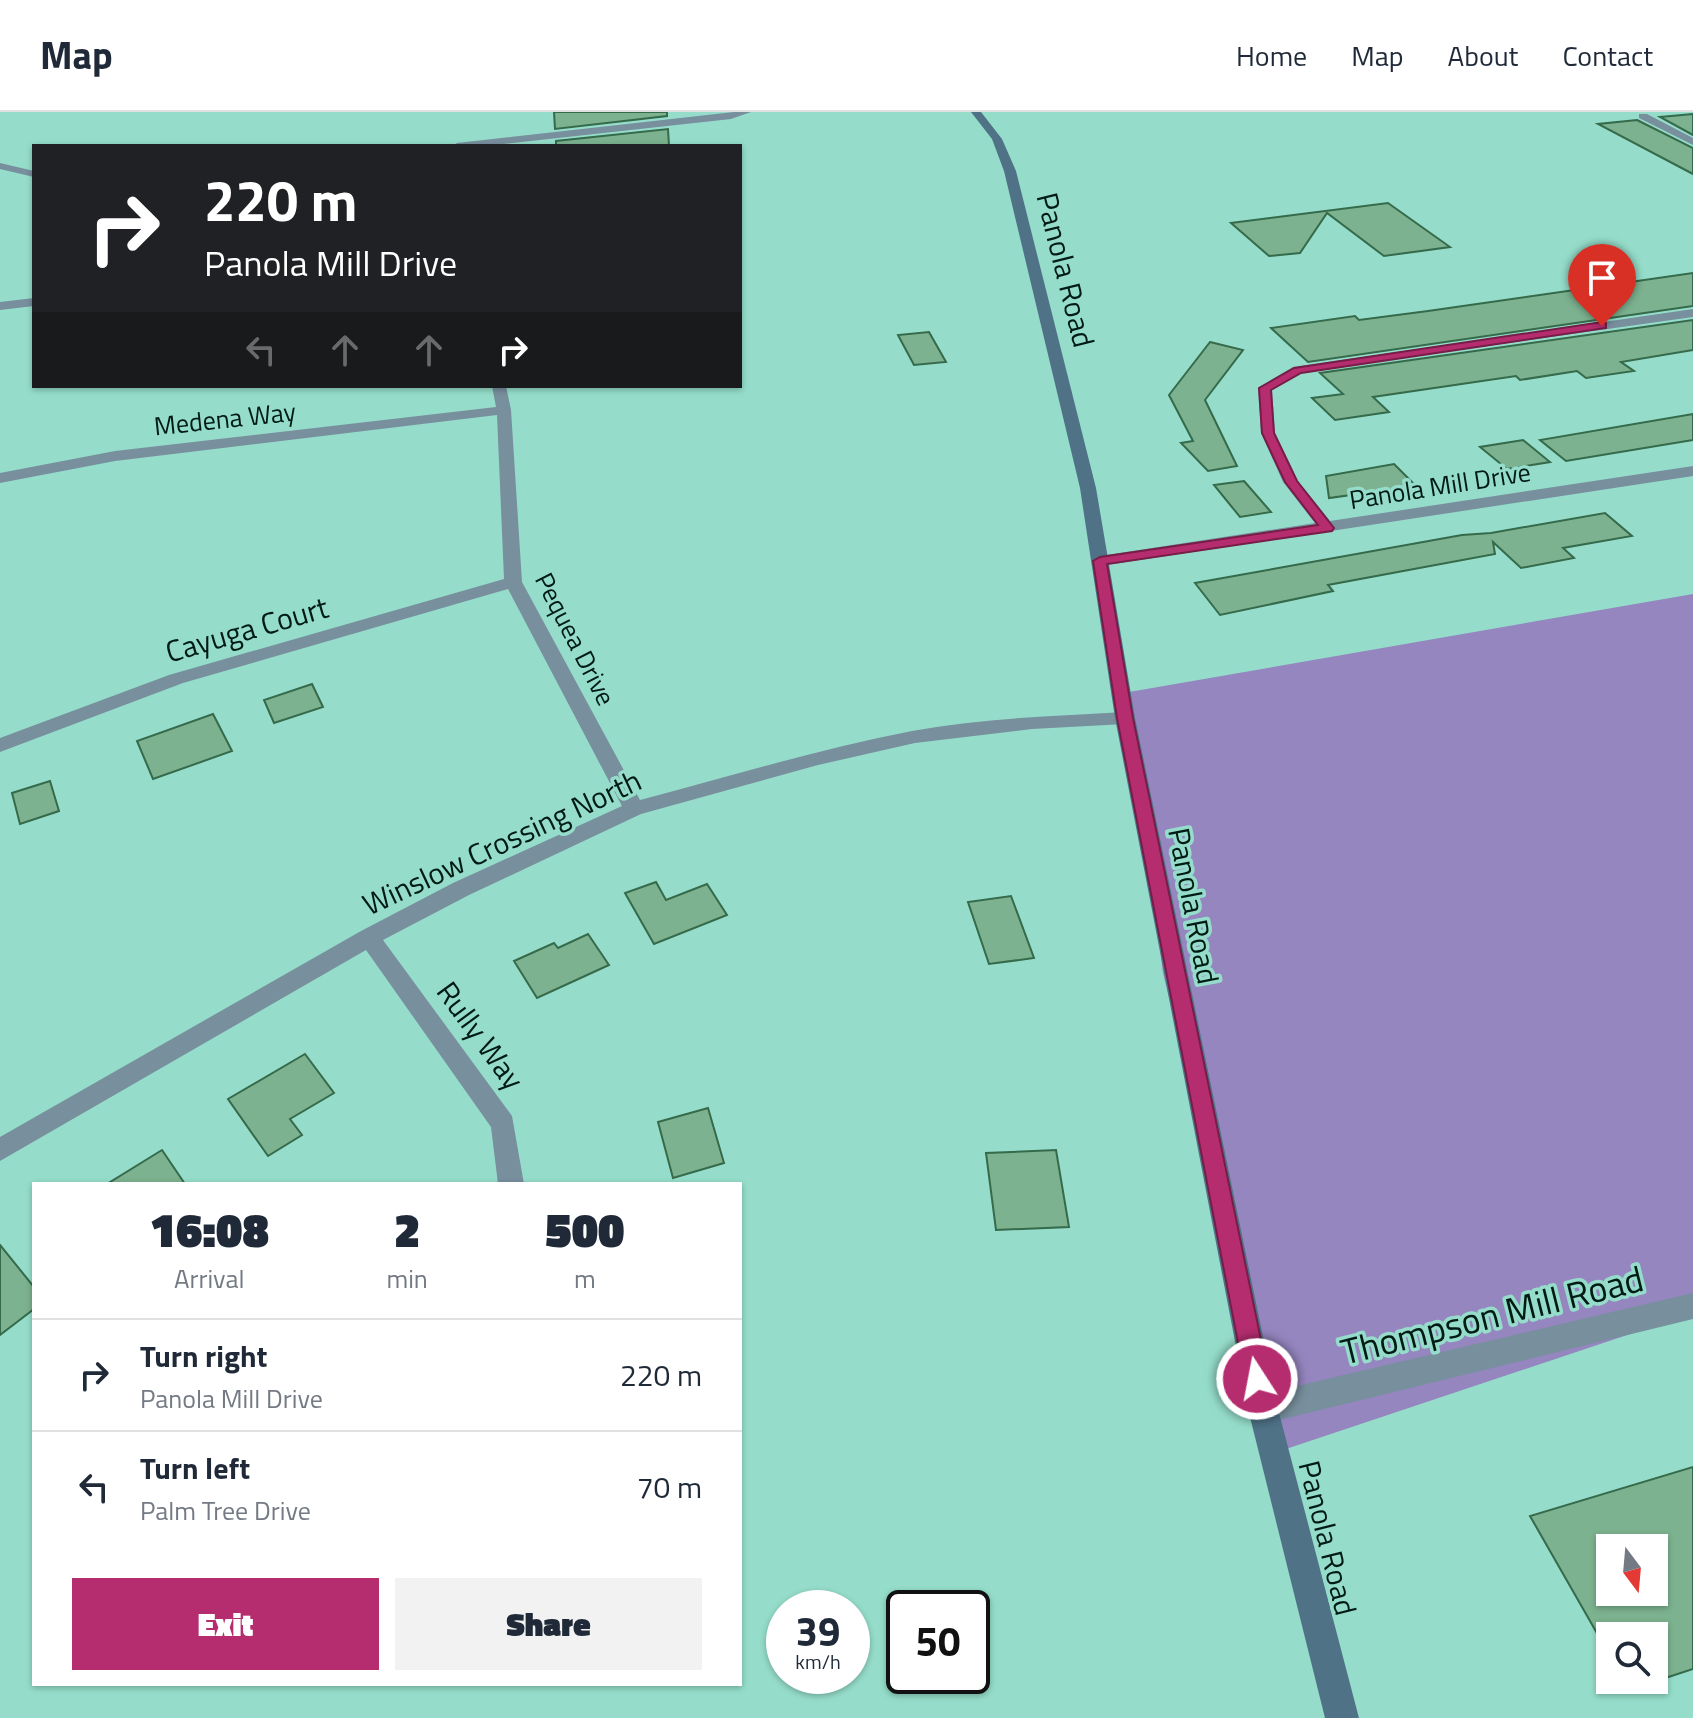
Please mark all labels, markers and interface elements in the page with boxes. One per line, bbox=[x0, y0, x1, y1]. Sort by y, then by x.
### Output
text: Map bbox=[40, 26, 113, 84]
text: Home bbox=[1236, 34, 1307, 77]
text: Map bbox=[1351, 34, 1404, 77]
text: About bbox=[1448, 34, 1518, 77]
text: Contact bbox=[1562, 34, 1653, 77]
text: 220 m bbox=[204, 158, 357, 243]
icon: right bbox=[72, 176, 176, 280]
street label: Panola Road bbox=[1025, 187, 1107, 352]
text: Panola Mill Drive bbox=[204, 235, 457, 290]
pin bbox=[1568, 244, 1636, 326]
icon: arrive bbox=[1580, 256, 1624, 300]
icon: left bbox=[239, 328, 283, 372]
icon: ahead bbox=[323, 328, 367, 372]
icon: ahead bbox=[407, 328, 451, 372]
icon: right bbox=[491, 328, 535, 372]
street label: Medena Way bbox=[152, 392, 298, 445]
street label: Panola Mill Drive bbox=[1347, 452, 1533, 519]
street label: Pequea Drive bbox=[525, 565, 626, 712]
street label: Cayuga Court bbox=[160, 584, 334, 674]
street label: Winslow Crossing North bbox=[355, 757, 649, 927]
street label: Panola Road bbox=[1156, 824, 1232, 988]
street label: Rully Way bbox=[426, 971, 536, 1099]
text: 16:08 bbox=[149, 1193, 269, 1266]
text: 2 bbox=[394, 1193, 420, 1266]
text: 500 bbox=[545, 1193, 625, 1266]
street label: Thompson Mill Road bbox=[1335, 1250, 1649, 1379]
text: Arrival bbox=[174, 1259, 244, 1298]
text: min bbox=[386, 1259, 428, 1298]
text: m bbox=[574, 1259, 596, 1298]
text: Turn right bbox=[140, 1333, 268, 1379]
position arrow bbox=[1215, 1337, 1299, 1421]
text: 220 m bbox=[620, 1352, 702, 1398]
icon: right bbox=[72, 1353, 116, 1397]
text: Panola Mill Drive bbox=[140, 1379, 323, 1418]
text: Turn left bbox=[140, 1445, 250, 1491]
street label: Panola Road bbox=[1287, 1455, 1369, 1620]
text: 70 m bbox=[637, 1464, 702, 1510]
icon: left bbox=[72, 1465, 116, 1509]
text: Palm Tree Drive bbox=[140, 1491, 311, 1530]
north arrow bbox=[1596, 1534, 1668, 1606]
map controls bbox=[1596, 1534, 1668, 1694]
button: Exit bbox=[72, 1578, 379, 1670]
button: Share bbox=[395, 1578, 702, 1670]
speed limit sign: 50 bbox=[886, 1590, 990, 1694]
text: 39 bbox=[796, 1601, 840, 1662]
button: search bbox=[1596, 1622, 1668, 1694]
text: km/h bbox=[795, 1646, 841, 1677]

